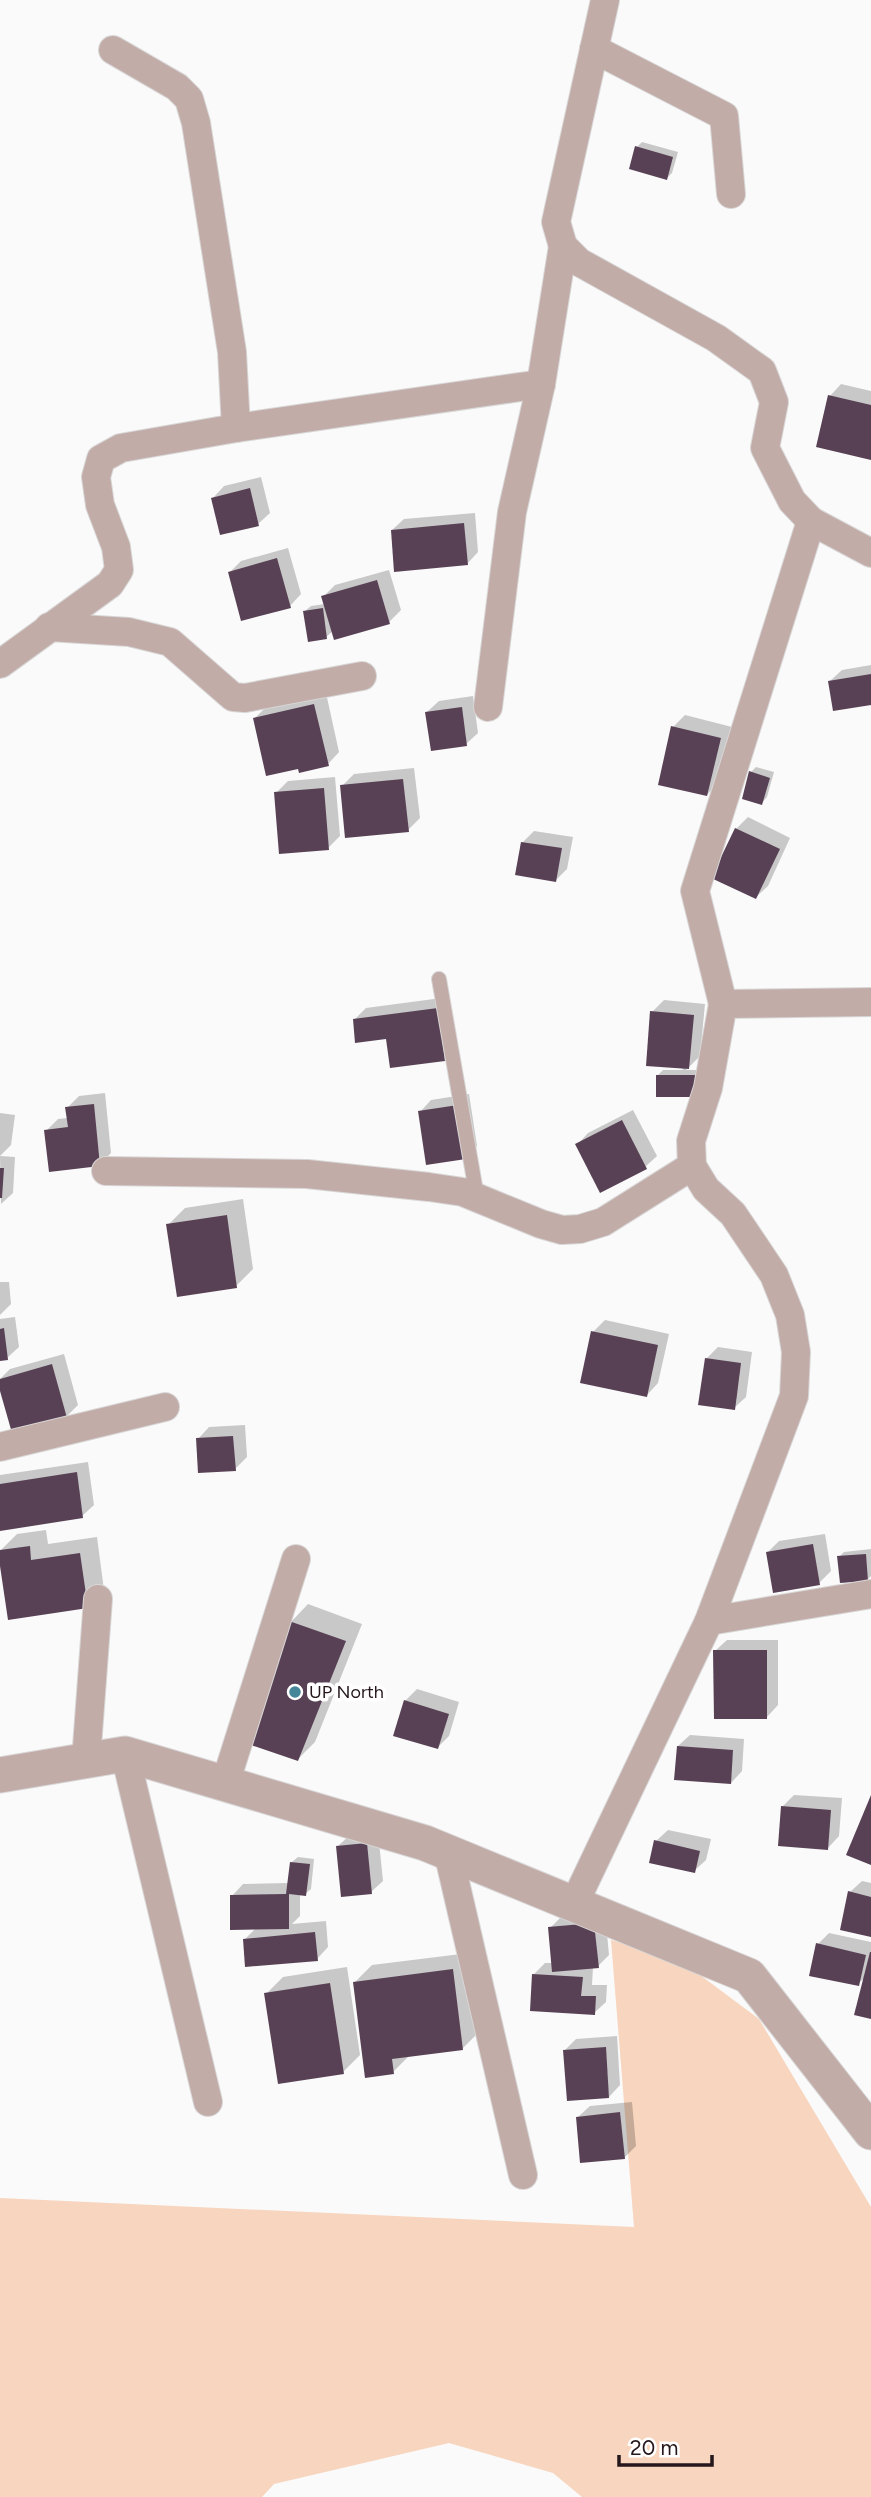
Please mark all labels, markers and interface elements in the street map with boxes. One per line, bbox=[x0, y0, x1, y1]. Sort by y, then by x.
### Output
place label: UP North bbox=[309, 1681, 384, 1703]
marker: UP North bbox=[287, 1684, 303, 1700]
scale bar bbox=[619, 2424, 712, 2468]
text: 20 m bbox=[630, 2435, 678, 2460]

